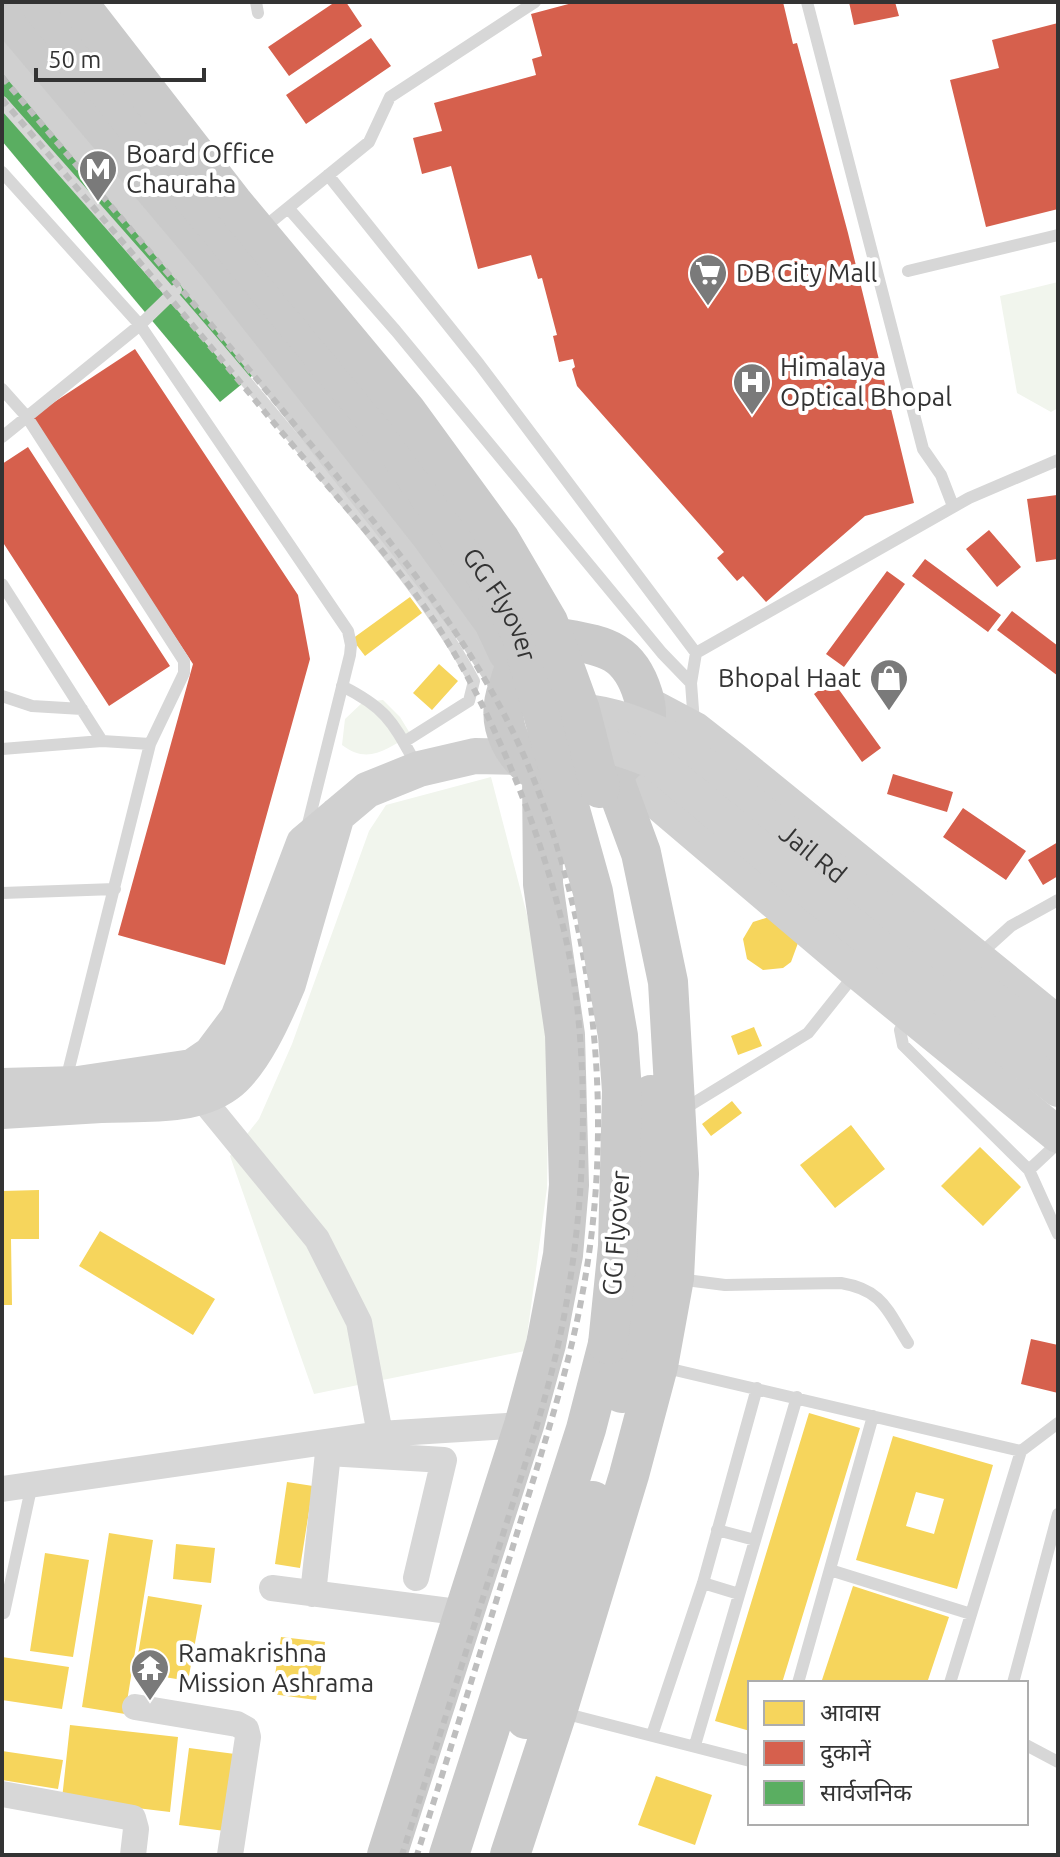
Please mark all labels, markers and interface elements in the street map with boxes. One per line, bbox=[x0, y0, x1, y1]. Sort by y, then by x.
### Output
scale bar bbox=[36, 32, 204, 82]
text: 50 m bbox=[48, 46, 101, 73]
place label: Board Office Chauraha bbox=[126, 139, 275, 198]
metro station icon: Board Office Chauraha bbox=[77, 148, 119, 203]
supermarket icon: DB City Mall bbox=[687, 252, 729, 307]
place label: DB City Mall bbox=[736, 258, 878, 287]
place label: Himalaya Optical Bhopal bbox=[780, 352, 952, 411]
hospital icon: Himalaya Optical Bhopal bbox=[731, 361, 773, 416]
street label: GG Flyover bbox=[457, 542, 543, 664]
shop icon: Bhopal Haat bbox=[868, 657, 910, 712]
place label: Bhopal Haat bbox=[718, 663, 861, 692]
street label: Jail Rd bbox=[774, 818, 852, 889]
street label: GG Flyover bbox=[597, 1169, 634, 1297]
place label: Ramakrishna Mission Ashrama bbox=[178, 1638, 374, 1697]
temple icon: Ramakrishna Mission Ashrama bbox=[129, 1647, 171, 1702]
legend bbox=[748, 1681, 1028, 1825]
text: आवास bbox=[820, 1699, 881, 1726]
text: दुकानें bbox=[820, 1739, 871, 1768]
text: सार्वजनिक bbox=[820, 1779, 912, 1806]

